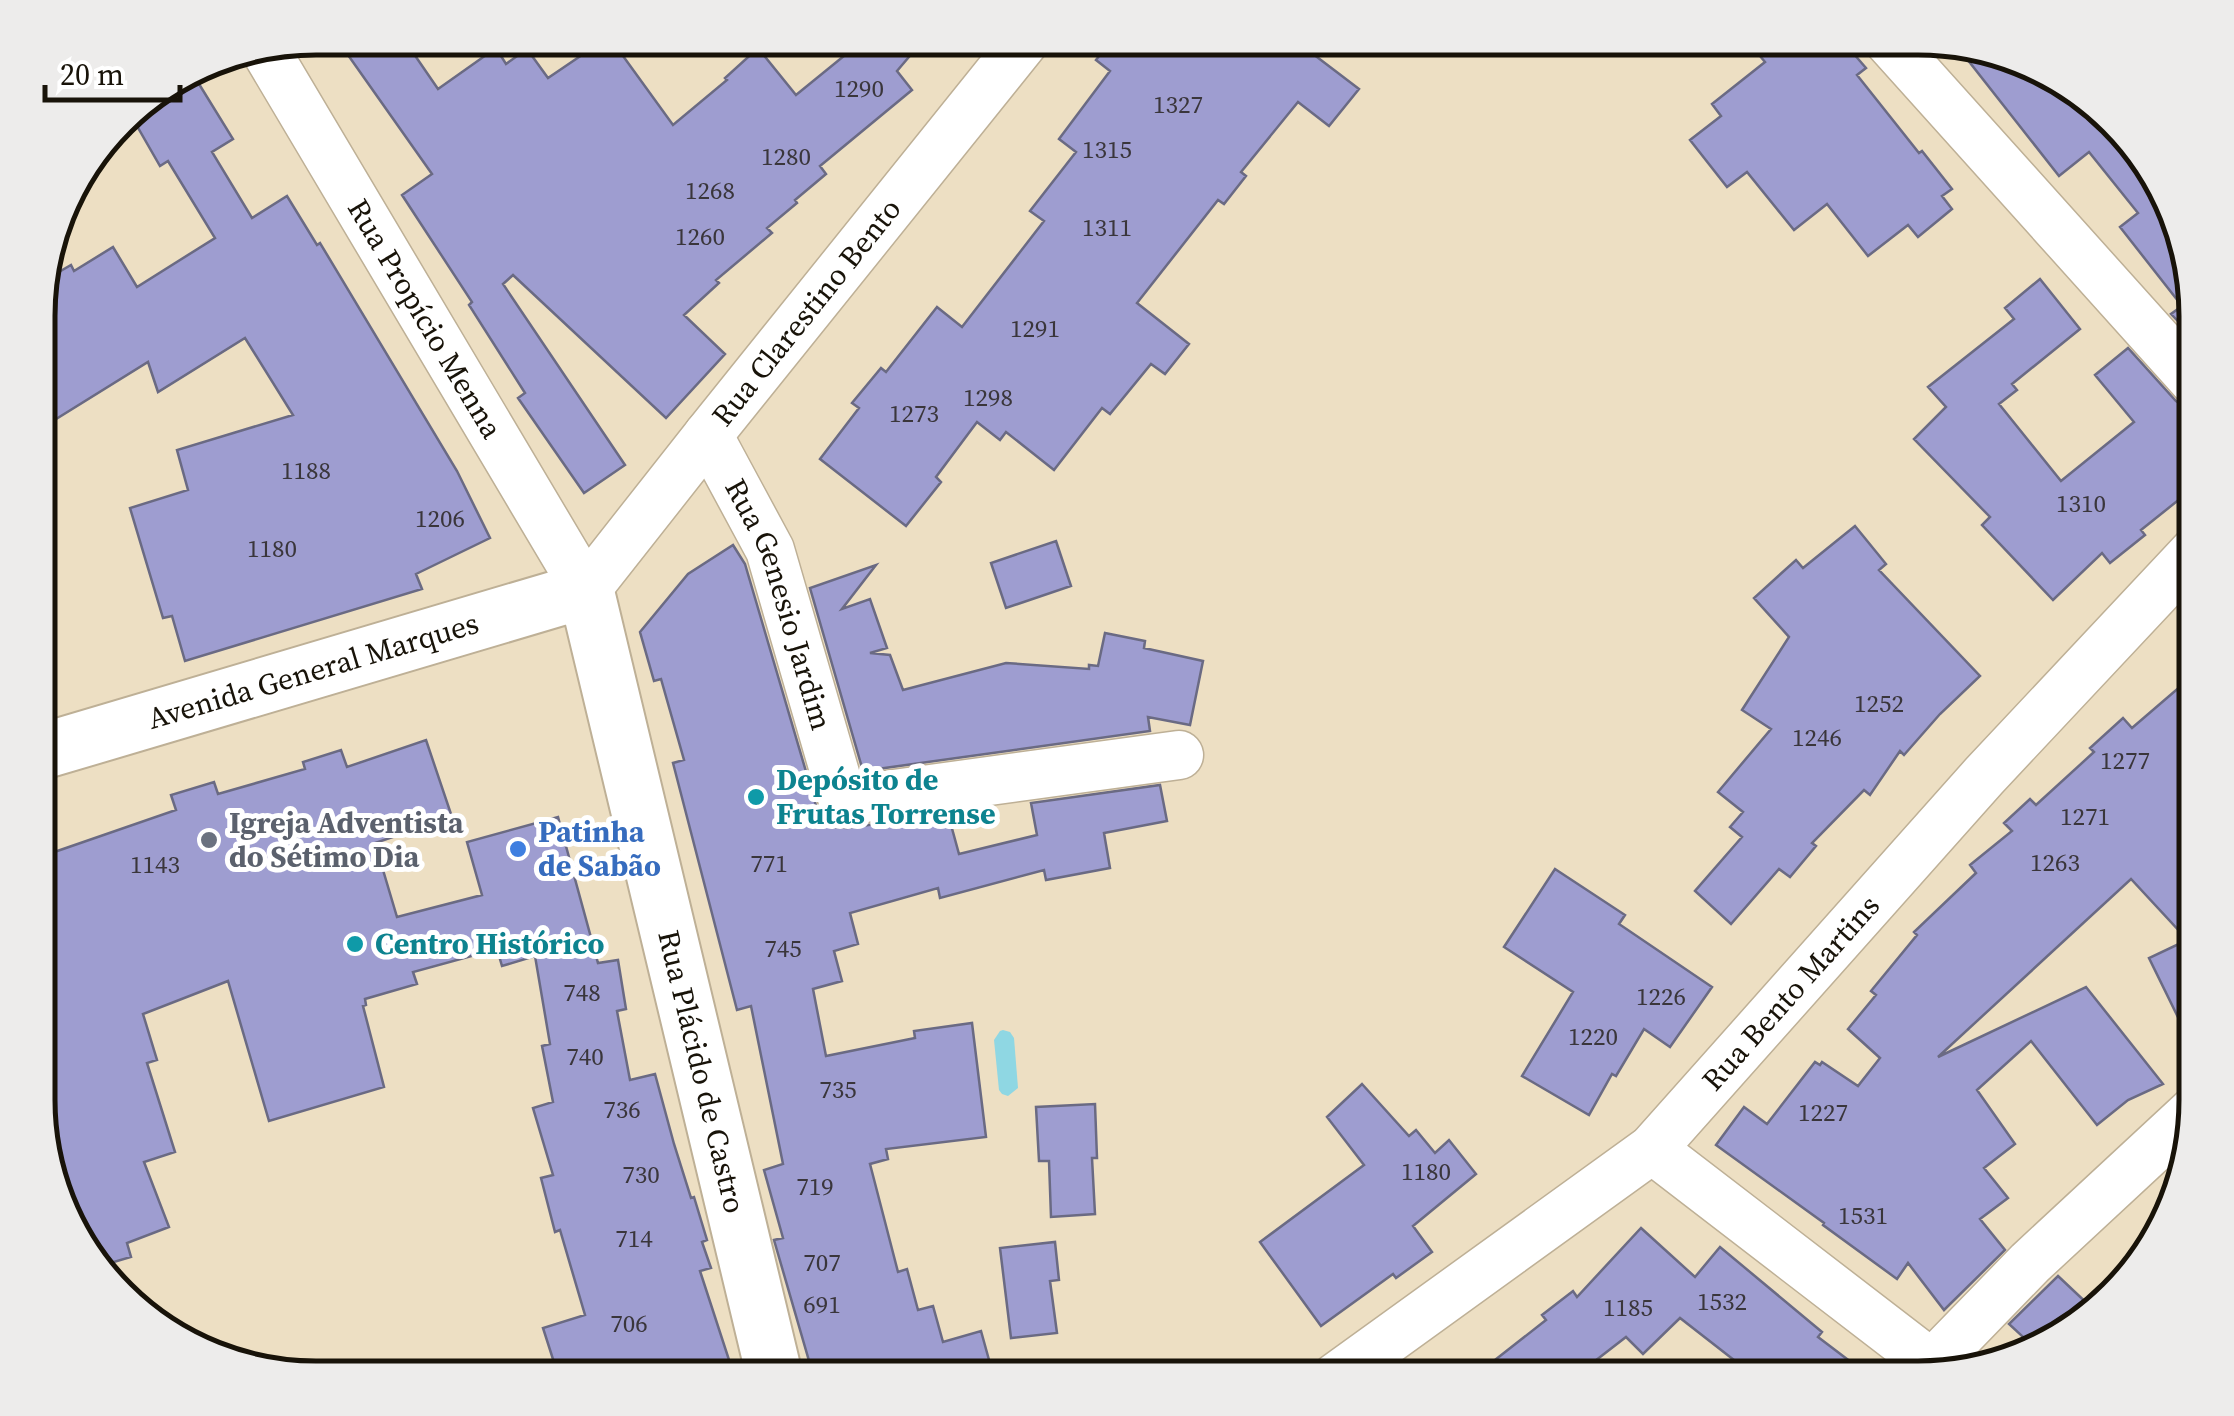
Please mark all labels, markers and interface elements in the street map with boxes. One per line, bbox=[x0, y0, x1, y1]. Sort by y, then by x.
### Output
scale bar bbox=[45, 40, 180, 102]
text: 20 m bbox=[60, 54, 124, 95]
house number: 1290 bbox=[834, 71, 884, 105]
house number: 1327 bbox=[1153, 87, 1203, 121]
house number: 1315 bbox=[1082, 132, 1132, 166]
house number: 1280 bbox=[761, 139, 811, 173]
house number: 1268 bbox=[685, 173, 735, 207]
street label: Rua Clarestino Bento bbox=[702, 190, 910, 435]
street label: Rua Propício Menna bbox=[338, 191, 513, 447]
house number: 1311 bbox=[1082, 210, 1132, 244]
house number: 1260 bbox=[675, 219, 725, 253]
house number: 1291 bbox=[1010, 311, 1060, 345]
house number: 1298 bbox=[963, 380, 1013, 414]
house number: 1273 bbox=[889, 396, 939, 430]
house number: 1188 bbox=[281, 453, 331, 487]
street label: Rua Genesio Jardim bbox=[715, 471, 842, 735]
house number: 1310 bbox=[2056, 486, 2106, 520]
house number: 1206 bbox=[415, 501, 465, 535]
house number: 1180 bbox=[247, 531, 297, 565]
street label: Avenida General Marques bbox=[143, 602, 483, 739]
house number: 1252 bbox=[1854, 686, 1904, 720]
house number: 1246 bbox=[1792, 720, 1842, 754]
house number: 1277 bbox=[2100, 743, 2150, 777]
place label: Depósito de Frutas Torrense bbox=[776, 759, 996, 834]
marker: Depósito de Frutas Torrense bbox=[745, 786, 767, 808]
house number: 1271 bbox=[2060, 799, 2110, 833]
place label: Igreja Adventista do Sétimo Dia bbox=[229, 802, 465, 877]
place label: Patinha de Sabão bbox=[538, 811, 661, 886]
marker: Igreja Adventista do Sétimo Dia bbox=[198, 829, 220, 851]
marker: Patinha de Sabão bbox=[507, 838, 529, 860]
house number: 1263 bbox=[2030, 845, 2080, 879]
house number: 771 bbox=[750, 846, 788, 880]
house number: 1143 bbox=[130, 847, 180, 881]
street label: Rua Bento Martins bbox=[1692, 886, 1889, 1099]
place label: Centro Histórico bbox=[375, 923, 604, 964]
street label: Rua Plácido de Castro bbox=[648, 926, 756, 1217]
house number: 745 bbox=[764, 931, 802, 965]
marker: Centro Histórico bbox=[344, 933, 366, 955]
house number: 748 bbox=[563, 975, 601, 1009]
house number: 1226 bbox=[1636, 979, 1686, 1013]
house number: 1220 bbox=[1568, 1019, 1618, 1053]
house number: 740 bbox=[566, 1039, 604, 1073]
house number: 735 bbox=[819, 1072, 857, 1106]
house number: 736 bbox=[603, 1092, 641, 1126]
house number: 1227 bbox=[1798, 1095, 1848, 1129]
house number: 1180 bbox=[1401, 1154, 1451, 1188]
house number: 730 bbox=[622, 1157, 660, 1191]
house number: 719 bbox=[796, 1169, 834, 1203]
house number: 1531 bbox=[1838, 1198, 1888, 1232]
house number: 714 bbox=[615, 1221, 653, 1255]
house number: 707 bbox=[803, 1245, 841, 1279]
house number: 1532 bbox=[1697, 1284, 1747, 1318]
house number: 691 bbox=[803, 1287, 841, 1321]
house number: 1185 bbox=[1603, 1290, 1653, 1324]
house number: 706 bbox=[610, 1306, 648, 1340]

